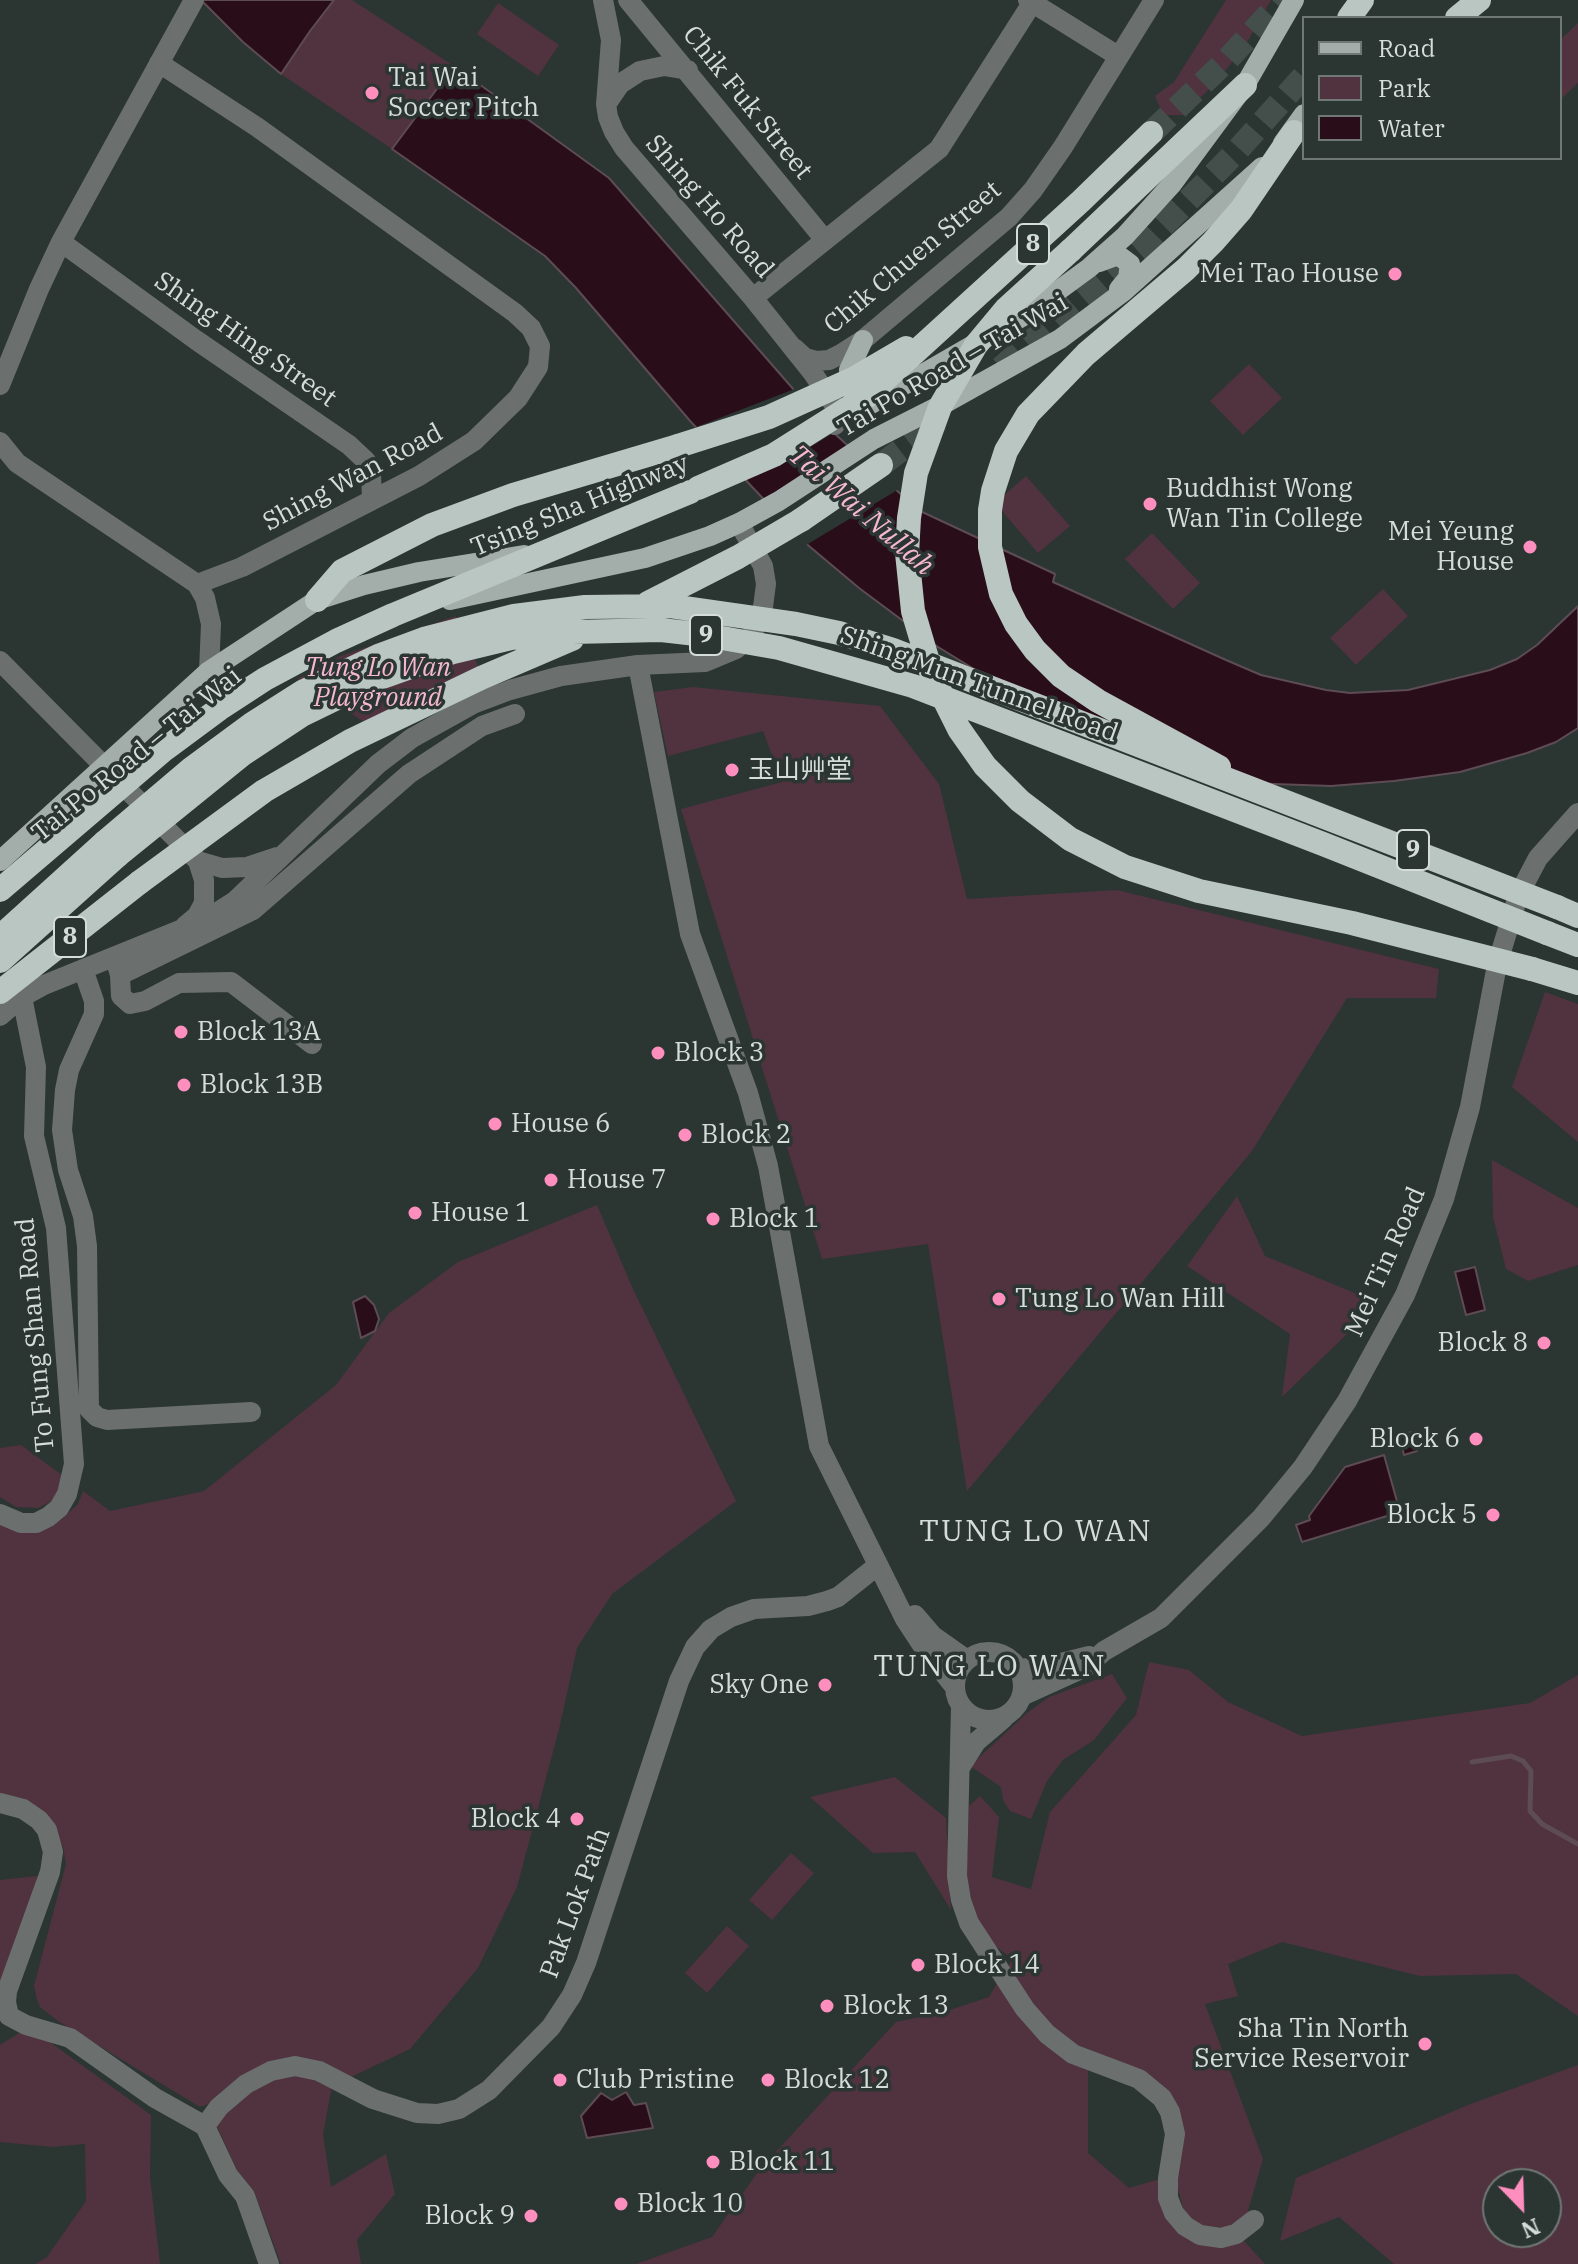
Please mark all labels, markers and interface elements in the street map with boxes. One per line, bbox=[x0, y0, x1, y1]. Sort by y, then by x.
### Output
legend bbox=[1302, 16, 1562, 160]
street label: Chik Fuk Street bbox=[676, 20, 818, 186]
text: Road bbox=[1378, 32, 1435, 64]
place label: Tai Wai Soccer Pitch bbox=[388, 62, 539, 124]
text: Park bbox=[1378, 72, 1430, 104]
marker: Tai Wai Soccer Pitch bbox=[363, 84, 381, 102]
text: Water bbox=[1378, 112, 1445, 144]
street label: Shing Ho Road bbox=[638, 129, 780, 285]
street label: Chik Chuen Street bbox=[818, 175, 1008, 341]
road number: 8 bbox=[1017, 224, 1049, 264]
place label: Mei Tao House bbox=[1200, 258, 1379, 290]
marker: Mei Tao House bbox=[1386, 265, 1404, 283]
street label: Shing Hing Street bbox=[148, 266, 342, 414]
street label: Tai Po Road – Tai Wai bbox=[832, 287, 1074, 445]
street label: Shing Wan Road bbox=[258, 418, 448, 538]
water label: Tai Wai Nullah bbox=[782, 439, 940, 583]
street label: Tsing Sha Highway bbox=[467, 448, 693, 564]
place label: Buddhist Wong Wan Tin College bbox=[1166, 473, 1363, 534]
marker: Buddhist Wong Wan Tin College bbox=[1141, 495, 1159, 513]
place label: Mei Yeung House bbox=[1388, 516, 1514, 578]
marker: Mei Yeung House bbox=[1521, 538, 1539, 556]
road number: 9 bbox=[690, 615, 722, 655]
street label: Shing Mun Tunnel Road bbox=[836, 620, 1122, 750]
park label: Tung Lo Wan Playground bbox=[305, 652, 451, 714]
street label: Tai Po Road – Tai Wai bbox=[26, 661, 248, 849]
place label: 玉山艸堂 bbox=[748, 754, 852, 786]
marker: 玉山艸堂 bbox=[723, 761, 741, 779]
road number: 9 bbox=[1397, 830, 1429, 870]
road number: 8 bbox=[54, 917, 86, 957]
place label: Block 13A bbox=[197, 1016, 321, 1048]
marker: Block 13A bbox=[172, 1023, 190, 1041]
place label: Block 3 bbox=[674, 1037, 764, 1069]
marker: Block 3 bbox=[649, 1044, 667, 1062]
place label: Block 13B bbox=[200, 1069, 323, 1101]
marker: Block 13B bbox=[175, 1076, 193, 1094]
place label: House 6 bbox=[511, 1108, 610, 1140]
marker: House 6 bbox=[486, 1115, 504, 1133]
place label: Block 2 bbox=[701, 1119, 791, 1151]
marker: Block 2 bbox=[676, 1126, 694, 1144]
place label: House 7 bbox=[567, 1164, 666, 1196]
marker: House 7 bbox=[542, 1171, 560, 1189]
street label: Mei Tin Road bbox=[1339, 1182, 1433, 1342]
place label: House 1 bbox=[431, 1197, 530, 1229]
place label: Block 1 bbox=[729, 1203, 819, 1235]
marker: House 1 bbox=[406, 1204, 424, 1222]
marker: Block 1 bbox=[704, 1210, 722, 1228]
street label: To Fung Shan Road bbox=[10, 1216, 62, 1454]
place label: Tung Lo Wan Hill bbox=[1015, 1283, 1225, 1315]
marker: Tung Lo Wan Hill bbox=[990, 1290, 1008, 1308]
place label: Block 8 bbox=[1438, 1327, 1528, 1359]
marker: Block 8 bbox=[1535, 1334, 1553, 1352]
place label: Block 6 bbox=[1370, 1423, 1460, 1455]
marker: Block 6 bbox=[1467, 1430, 1485, 1448]
place label: Block 5 bbox=[1387, 1499, 1477, 1531]
marker: Block 5 bbox=[1484, 1506, 1502, 1524]
district label: TUNG LO WAN bbox=[919, 1514, 1153, 1550]
district label: TUNG LO WAN bbox=[873, 1649, 1107, 1685]
place label: Sky One bbox=[709, 1669, 809, 1701]
marker: Sky One bbox=[816, 1676, 834, 1694]
place label: Block 4 bbox=[471, 1803, 561, 1835]
marker: Block 4 bbox=[568, 1810, 586, 1828]
street label: Pak Lok Path bbox=[534, 1824, 618, 1982]
place label: Block 14 bbox=[934, 1949, 1040, 1981]
marker: Block 14 bbox=[909, 1956, 927, 1974]
place label: Block 13 bbox=[843, 1990, 949, 2022]
marker: Block 13 bbox=[818, 1997, 836, 2015]
place label: Sha Tin North Service Reservoir bbox=[1194, 2013, 1409, 2074]
marker: Sha Tin North Service Reservoir bbox=[1416, 2035, 1434, 2053]
place label: Club Pristine bbox=[576, 2064, 734, 2096]
place label: Block 12 bbox=[784, 2064, 890, 2096]
marker: Club Pristine bbox=[551, 2071, 569, 2089]
marker: Block 12 bbox=[759, 2071, 777, 2089]
place label: Block 11 bbox=[729, 2146, 835, 2178]
marker: Block 11 bbox=[704, 2153, 722, 2171]
north arrow bbox=[1482, 2168, 1562, 2248]
place label: Block 10 bbox=[637, 2188, 743, 2220]
marker: Block 10 bbox=[612, 2195, 630, 2213]
place label: Block 9 bbox=[425, 2200, 515, 2232]
marker: Block 9 bbox=[522, 2207, 540, 2225]
text: N bbox=[1517, 2212, 1544, 2245]

